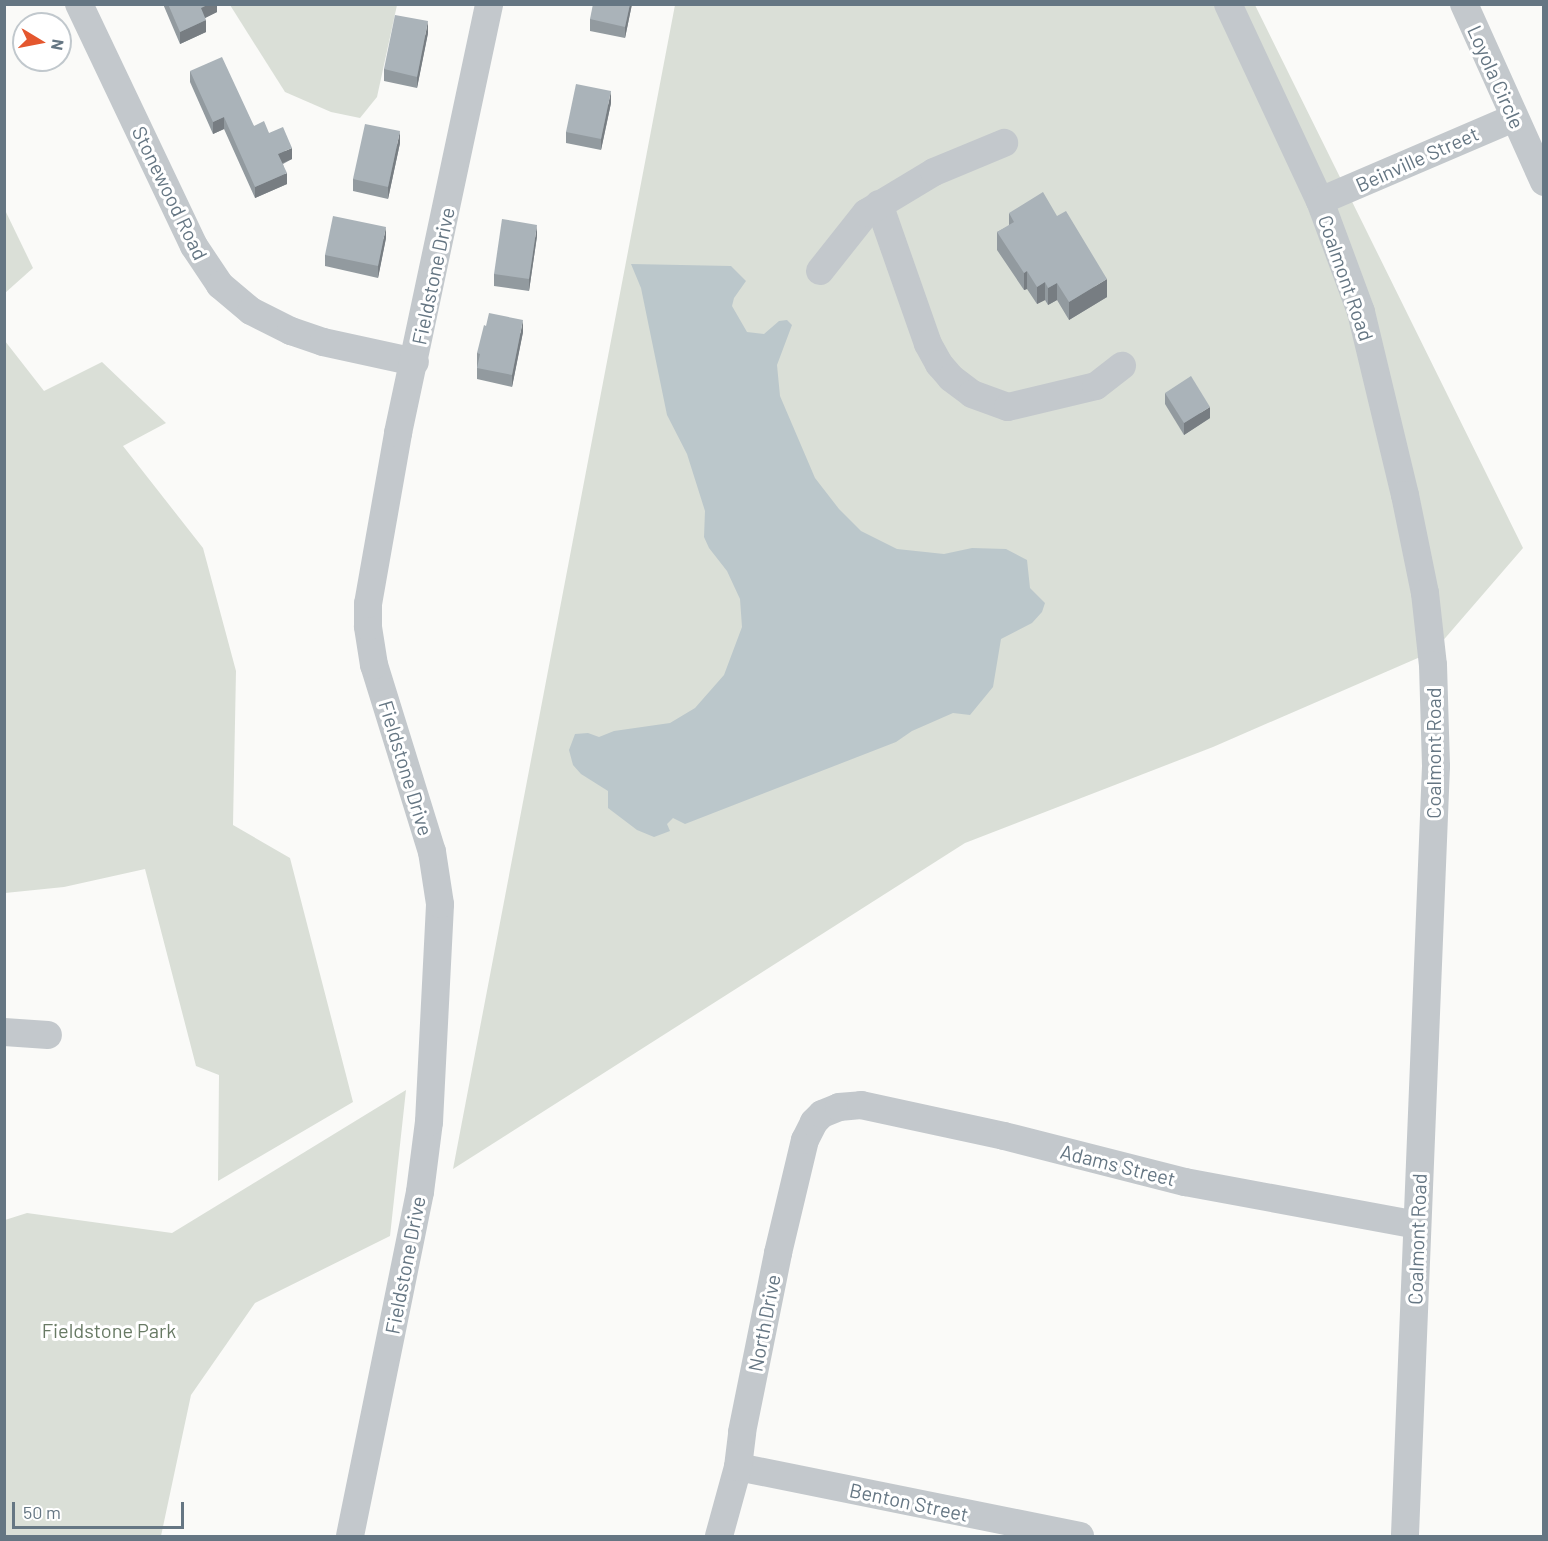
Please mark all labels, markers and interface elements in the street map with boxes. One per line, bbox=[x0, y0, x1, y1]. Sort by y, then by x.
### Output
north arrow bbox=[12, 12, 72, 72]
street label: Loyola Circle bbox=[1463, 22, 1529, 132]
text: N bbox=[48, 38, 69, 52]
street label: Beinville Street bbox=[1352, 121, 1482, 197]
street label: Stonewood Road bbox=[127, 122, 213, 264]
street label: Fieldstone Drive bbox=[407, 205, 459, 347]
street label: Coalmont Road bbox=[1313, 212, 1379, 344]
street label: Coalmont Road bbox=[1421, 687, 1445, 819]
street label: Fieldstone Drive bbox=[374, 698, 438, 838]
street label: Adams Street bbox=[1058, 1139, 1178, 1191]
street label: Coalmont Road bbox=[1403, 1173, 1431, 1305]
street label: Fieldstone Drive bbox=[380, 1194, 430, 1336]
street label: North Drive bbox=[743, 1272, 785, 1374]
park label: Fieldstone Park bbox=[42, 1318, 176, 1342]
street label: Benton Street bbox=[847, 1478, 971, 1526]
scale bar bbox=[15, 1490, 188, 1528]
text: 50 m bbox=[23, 1501, 61, 1523]

